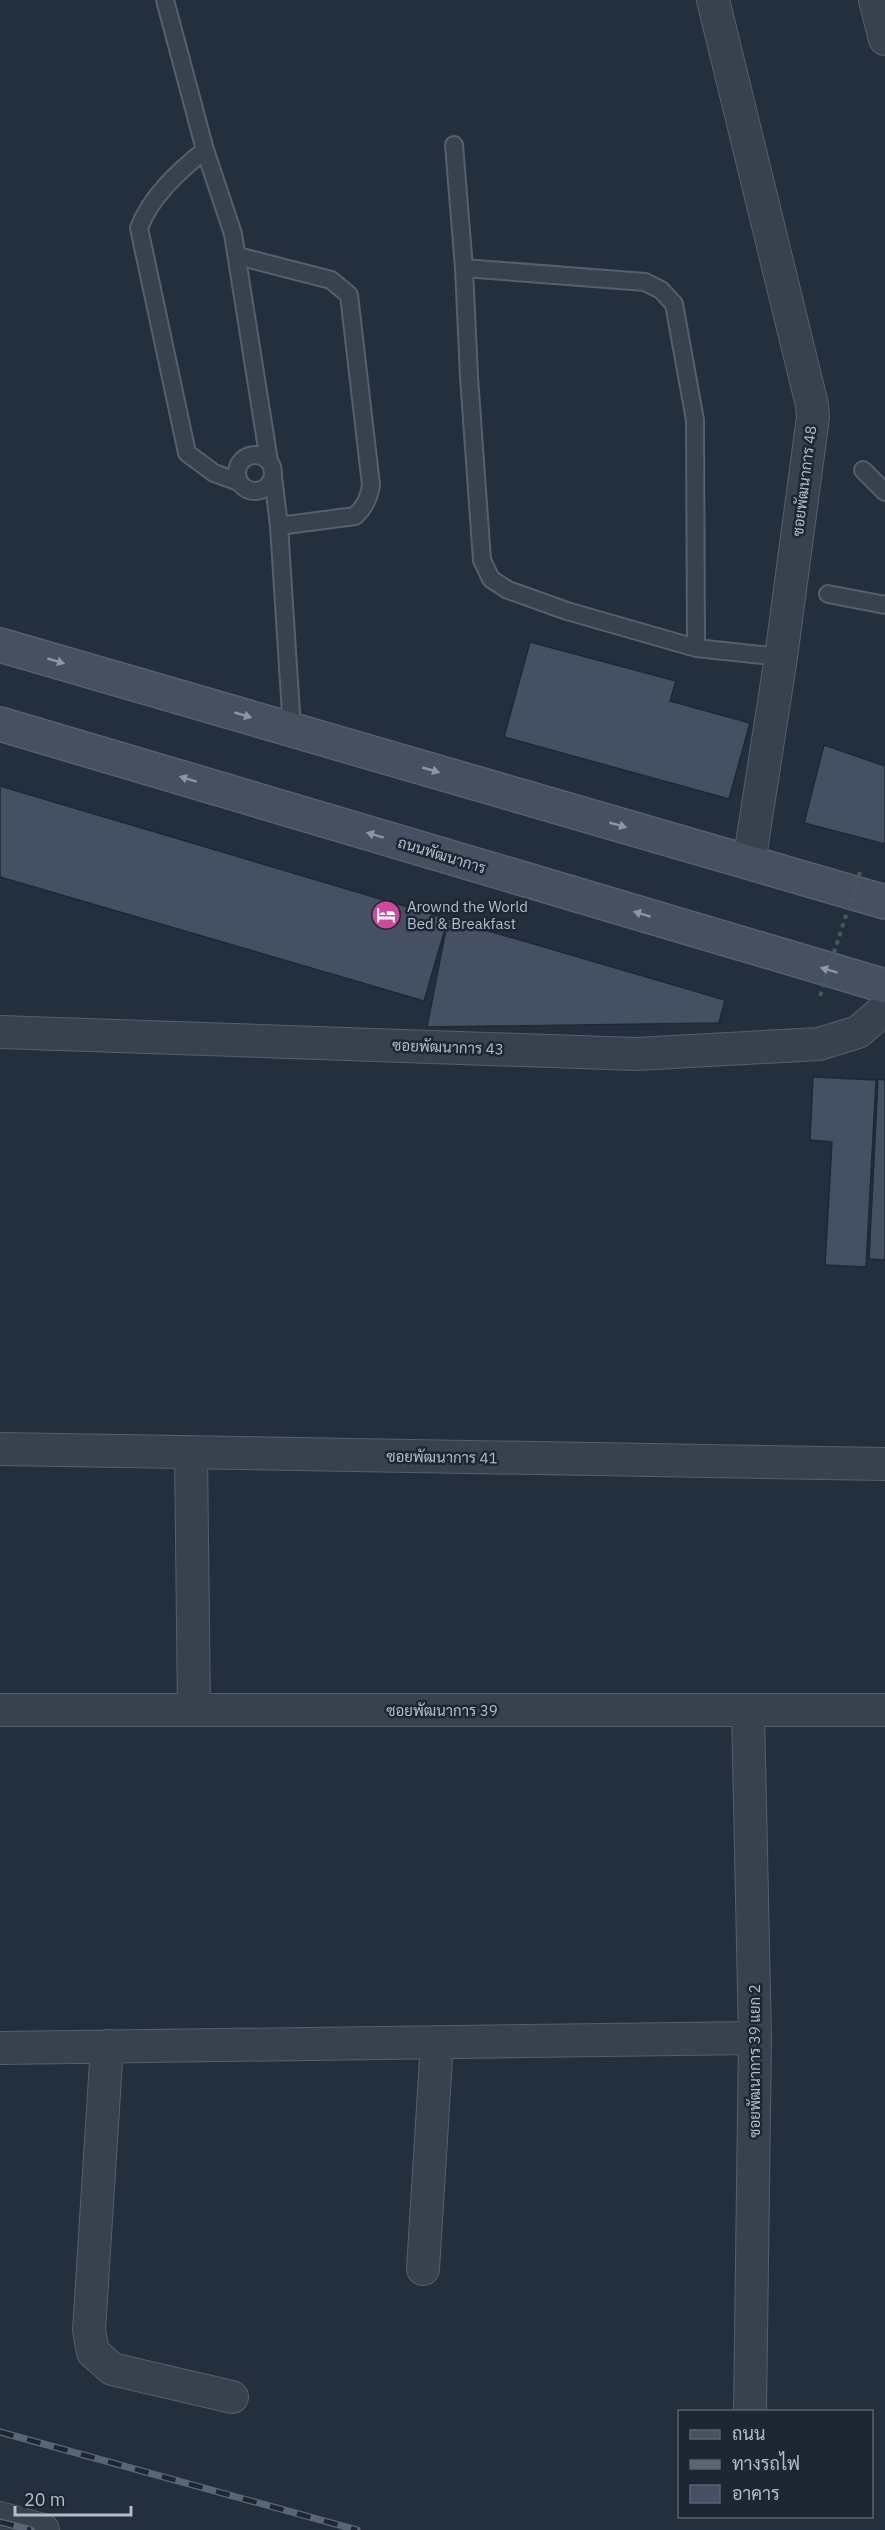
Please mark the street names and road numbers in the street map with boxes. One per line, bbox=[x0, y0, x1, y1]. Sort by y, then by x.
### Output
street label: ซอยพัฒนาการ 48 bbox=[788, 425, 820, 537]
street label: ถนนพัฒนาการ bbox=[396, 833, 488, 877]
street label: ซอยพัฒนาการ 43 bbox=[392, 1036, 504, 1058]
street label: ซอยพัฒนาการ 41 bbox=[386, 1447, 498, 1467]
street label: ซอยพัฒนาการ 39 bbox=[386, 1701, 498, 1720]
street label: ซอยพัฒนาการ 39 แยก 2 bbox=[745, 1984, 764, 2138]

